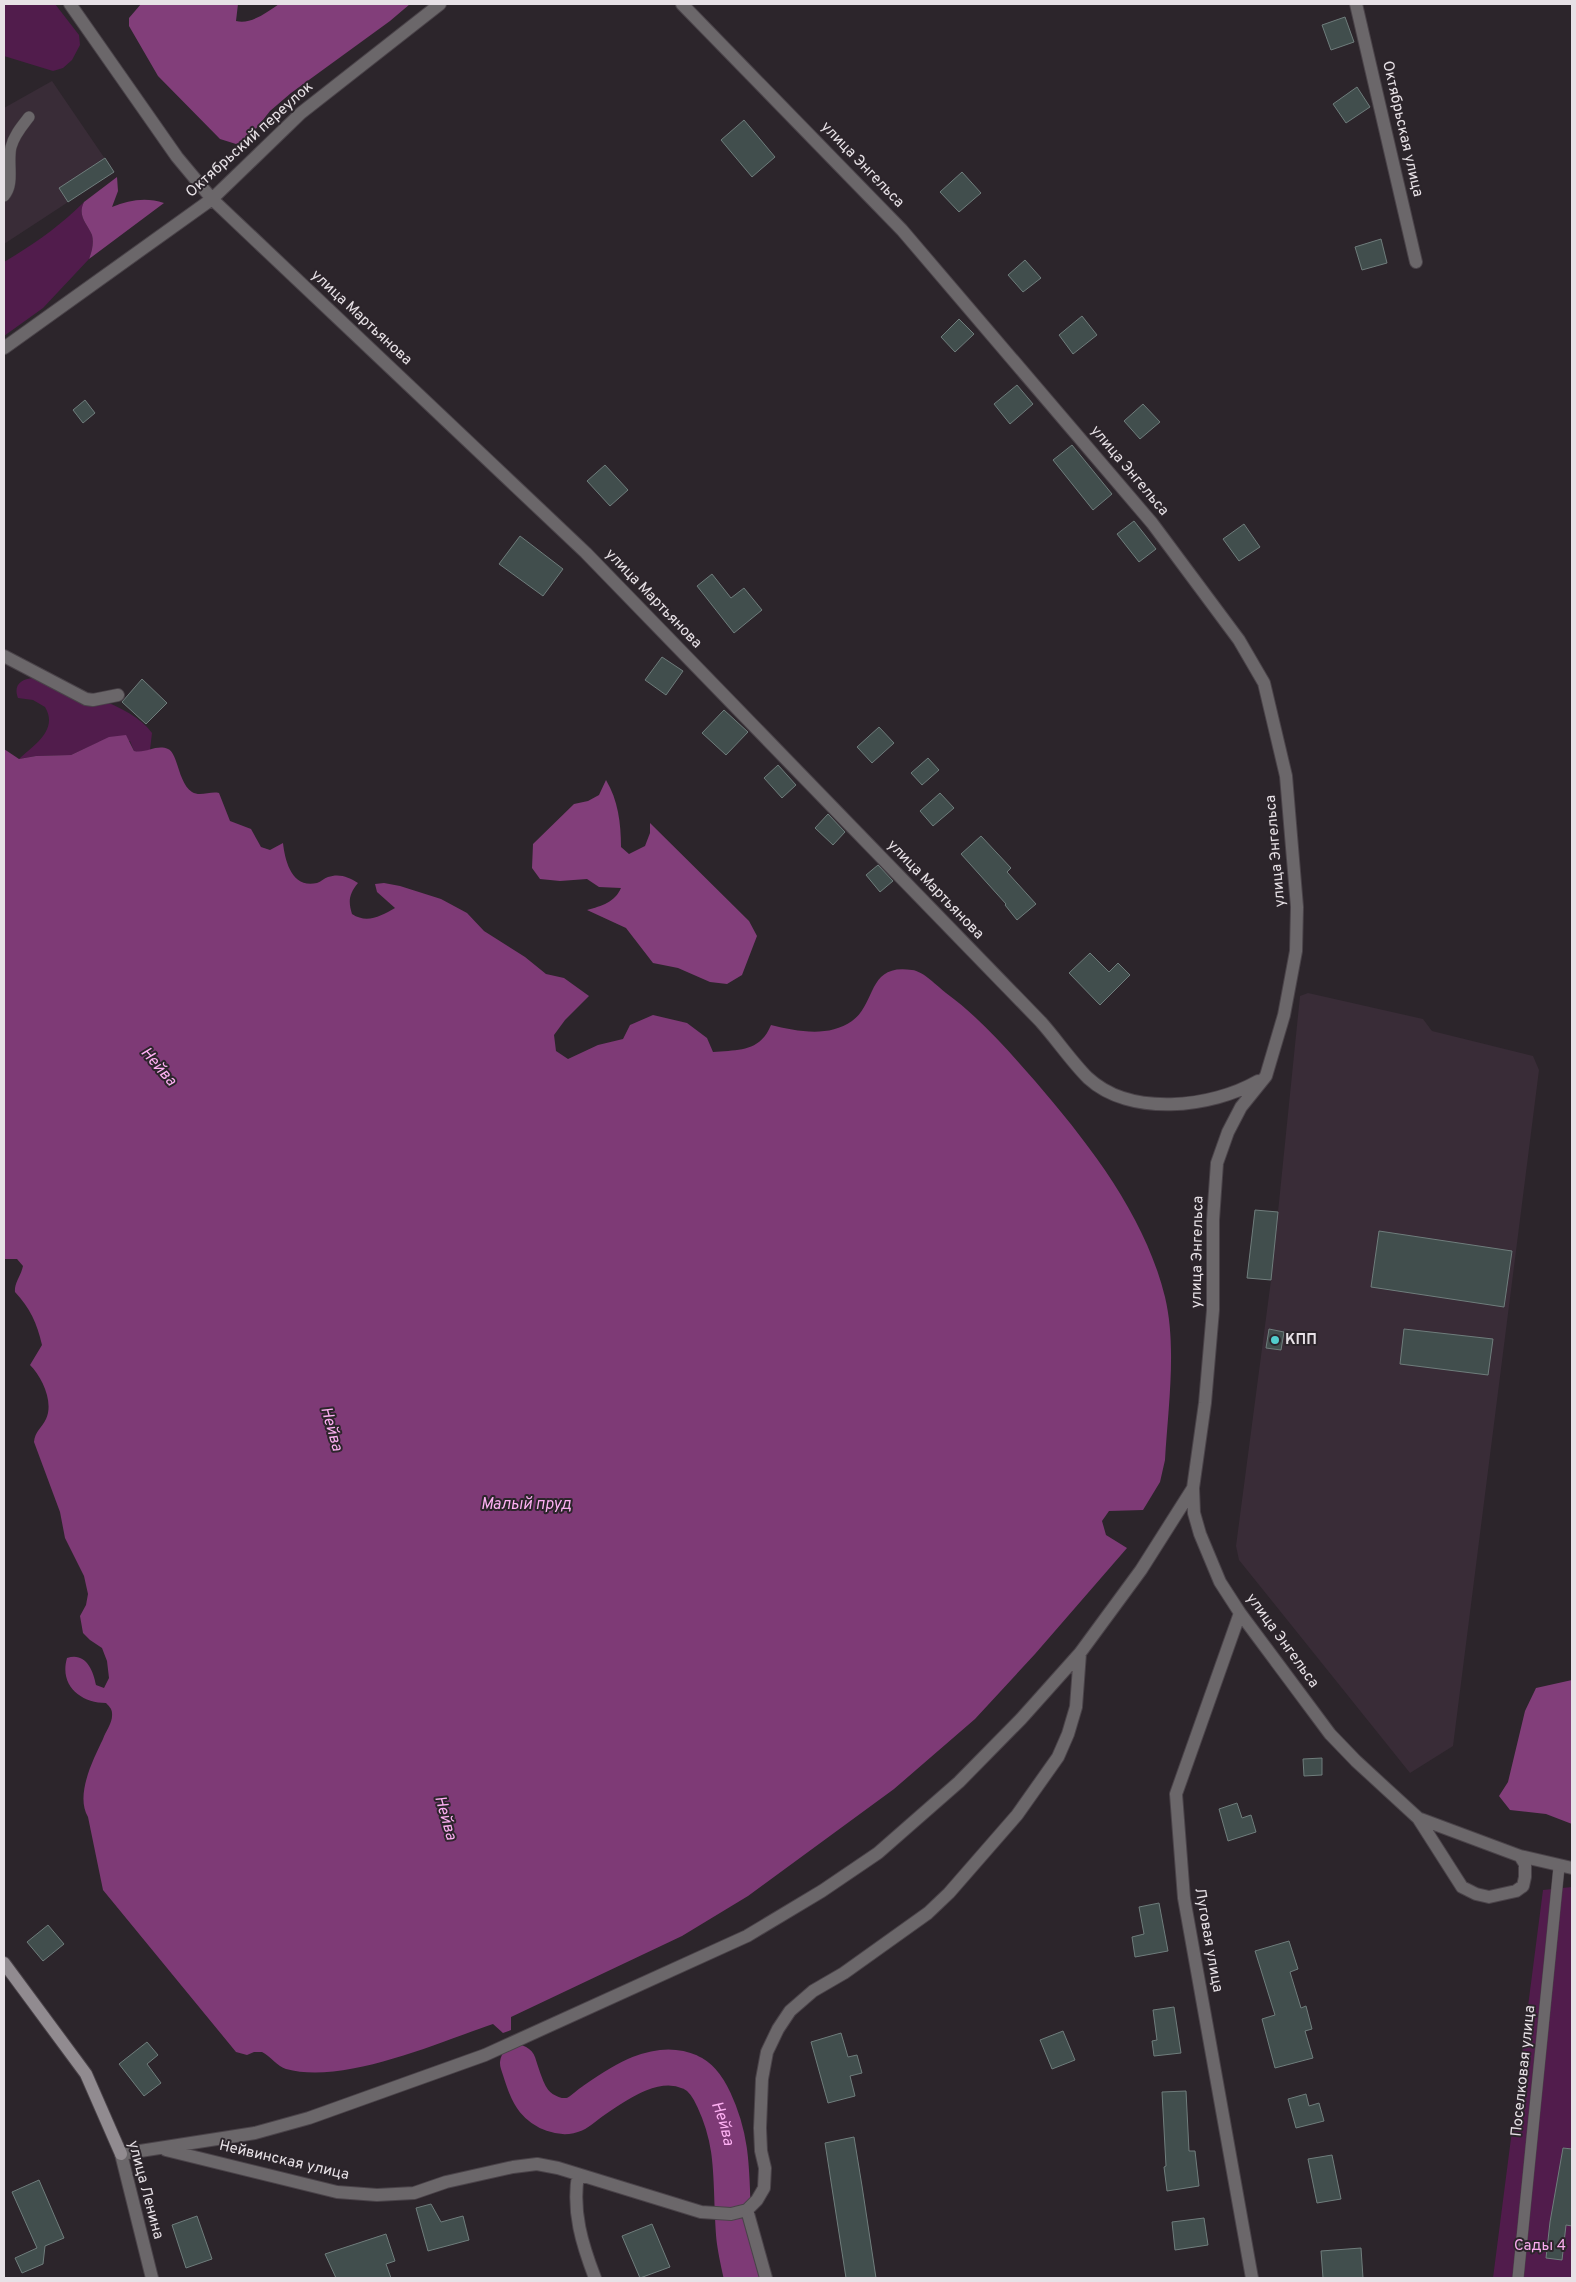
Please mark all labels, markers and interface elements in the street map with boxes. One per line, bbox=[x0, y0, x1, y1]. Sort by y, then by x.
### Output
street label: Октябрьская улица bbox=[1377, 59, 1427, 199]
street label: Октябрьский переулок bbox=[182, 78, 318, 202]
street label: улица Энгельса bbox=[816, 118, 908, 212]
street label: улица Мартьянова bbox=[306, 266, 416, 370]
street label: улица Энгельса bbox=[1086, 422, 1172, 520]
street label: улица Мартьянова bbox=[601, 545, 705, 653]
street label: улица Энгельса bbox=[1262, 794, 1290, 908]
street label: улица Мартьянова bbox=[883, 836, 987, 944]
water label: Нейва bbox=[136, 1043, 181, 1091]
street label: улица Энгельса bbox=[1188, 1196, 1208, 1308]
place label: КПП bbox=[1285, 1331, 1317, 1350]
marker: КПП bbox=[1269, 1334, 1281, 1346]
water label: Нейва bbox=[315, 1404, 347, 1454]
water label: Малый пруд bbox=[481, 1495, 571, 1515]
street label: улица Энгельса bbox=[1241, 1590, 1323, 1692]
water label: Нейва bbox=[429, 1793, 461, 1843]
street label: Луговая улица bbox=[1189, 1886, 1227, 1994]
street label: Поселковая улица bbox=[1508, 2004, 1540, 2138]
water label: Нейва bbox=[706, 2098, 738, 2148]
street label: Нейвинская улица bbox=[217, 2137, 351, 2185]
street label: улица Ленина bbox=[123, 2139, 167, 2241]
park label: Сады 4 bbox=[1514, 2237, 1566, 2256]

